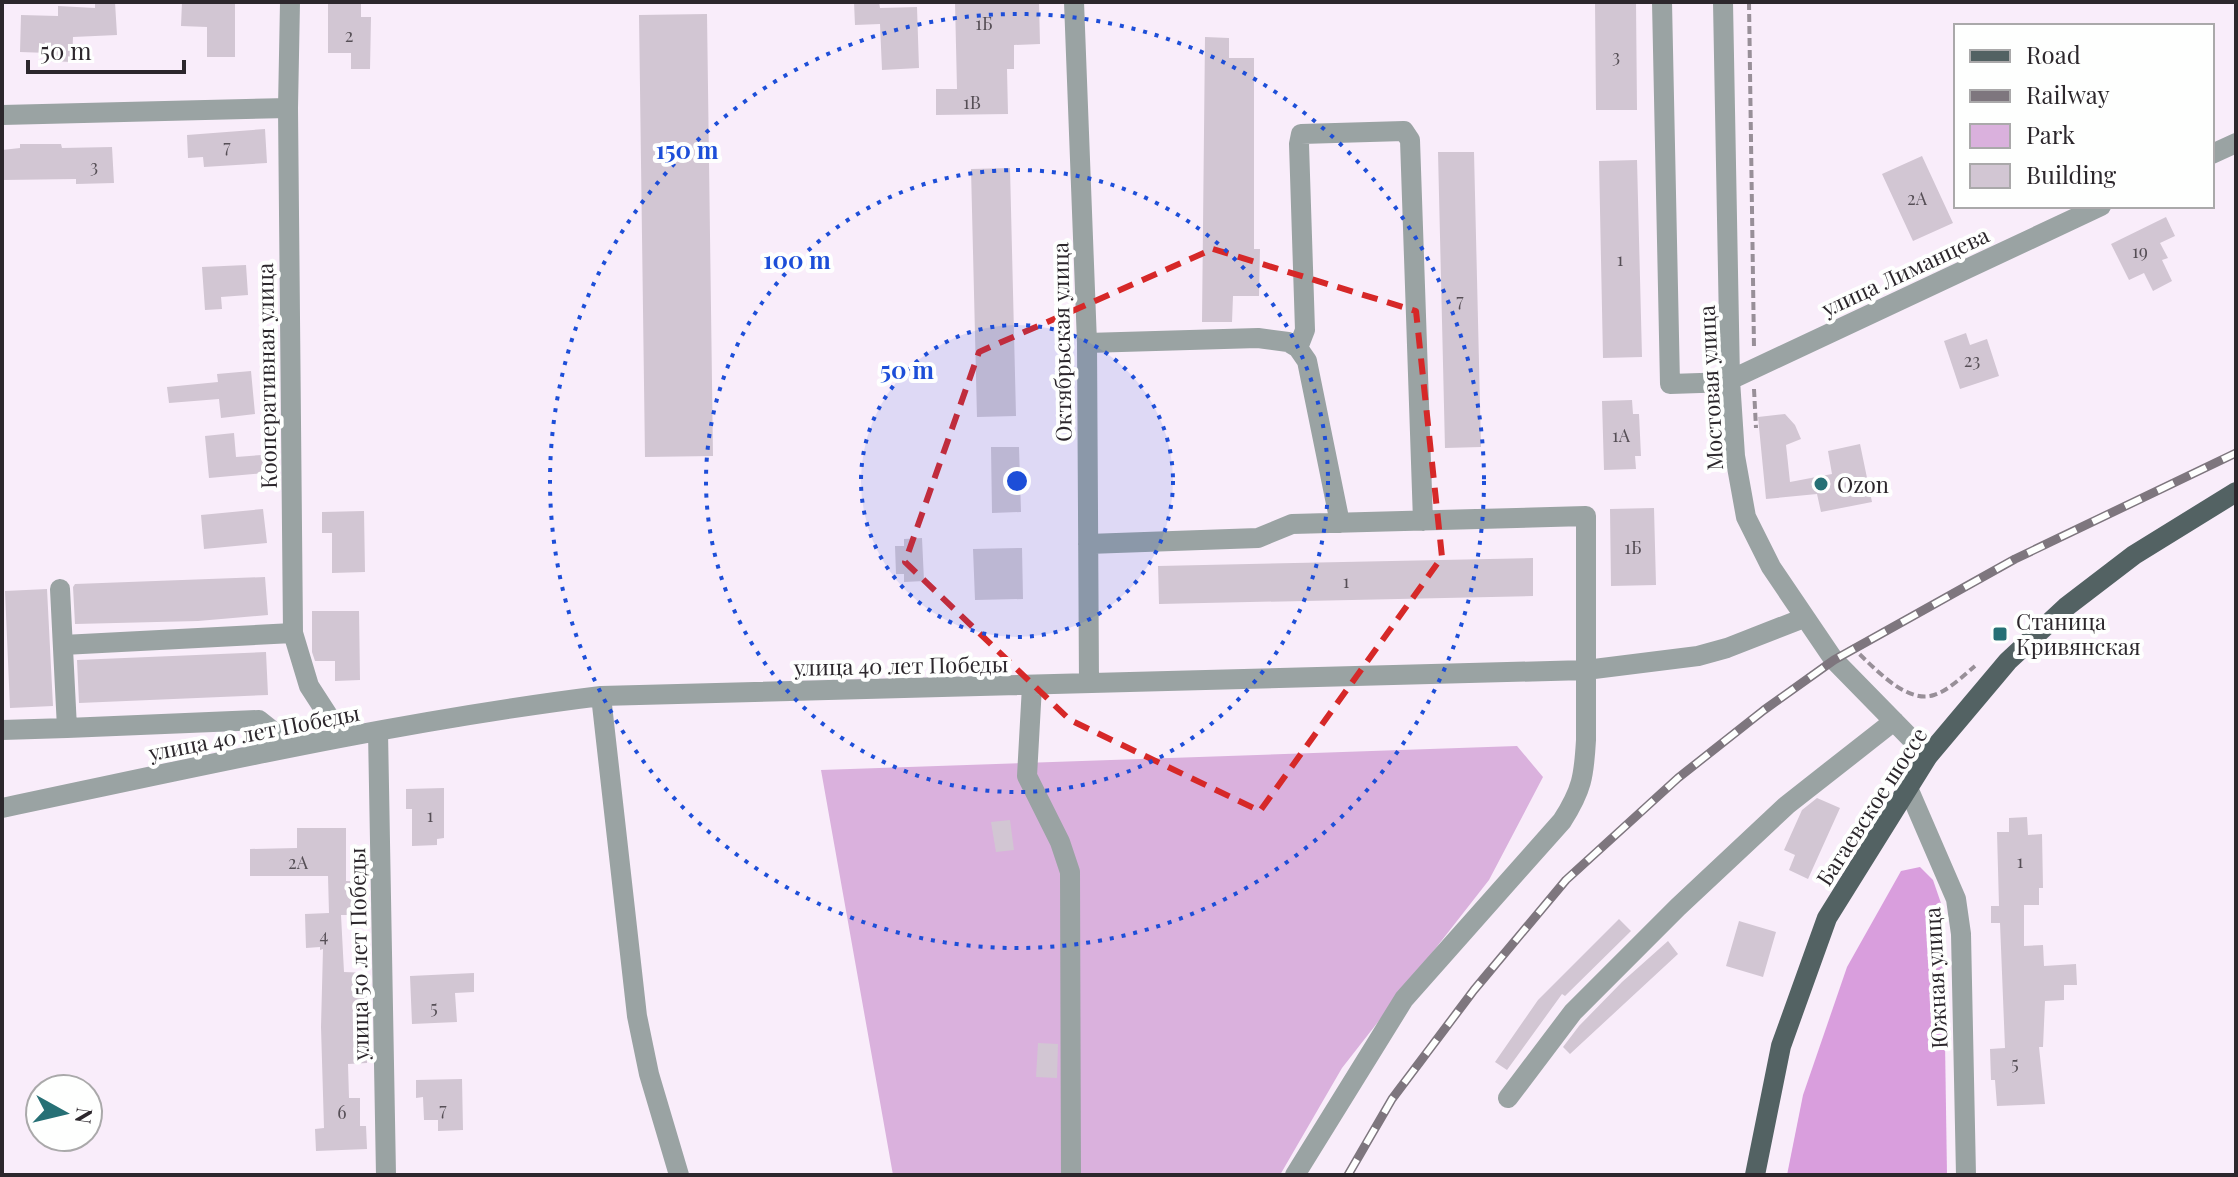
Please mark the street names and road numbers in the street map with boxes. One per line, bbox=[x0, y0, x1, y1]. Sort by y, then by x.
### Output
street label: улица Лиманцева bbox=[1816, 219, 1994, 323]
street label: Октябрьская улица bbox=[1044, 242, 1078, 442]
street label: Кооперативная улица bbox=[249, 263, 283, 489]
street label: Мостовая улица bbox=[1691, 305, 1729, 471]
street label: улица 40 лет Победы bbox=[793, 648, 1009, 682]
street label: улица 40 лет Победы bbox=[145, 697, 362, 767]
street label: Багаевское шоссе bbox=[1809, 721, 1933, 891]
street label: улица 50 лет Победы bbox=[341, 847, 375, 1062]
street label: Южная улица bbox=[1916, 906, 1954, 1050]

